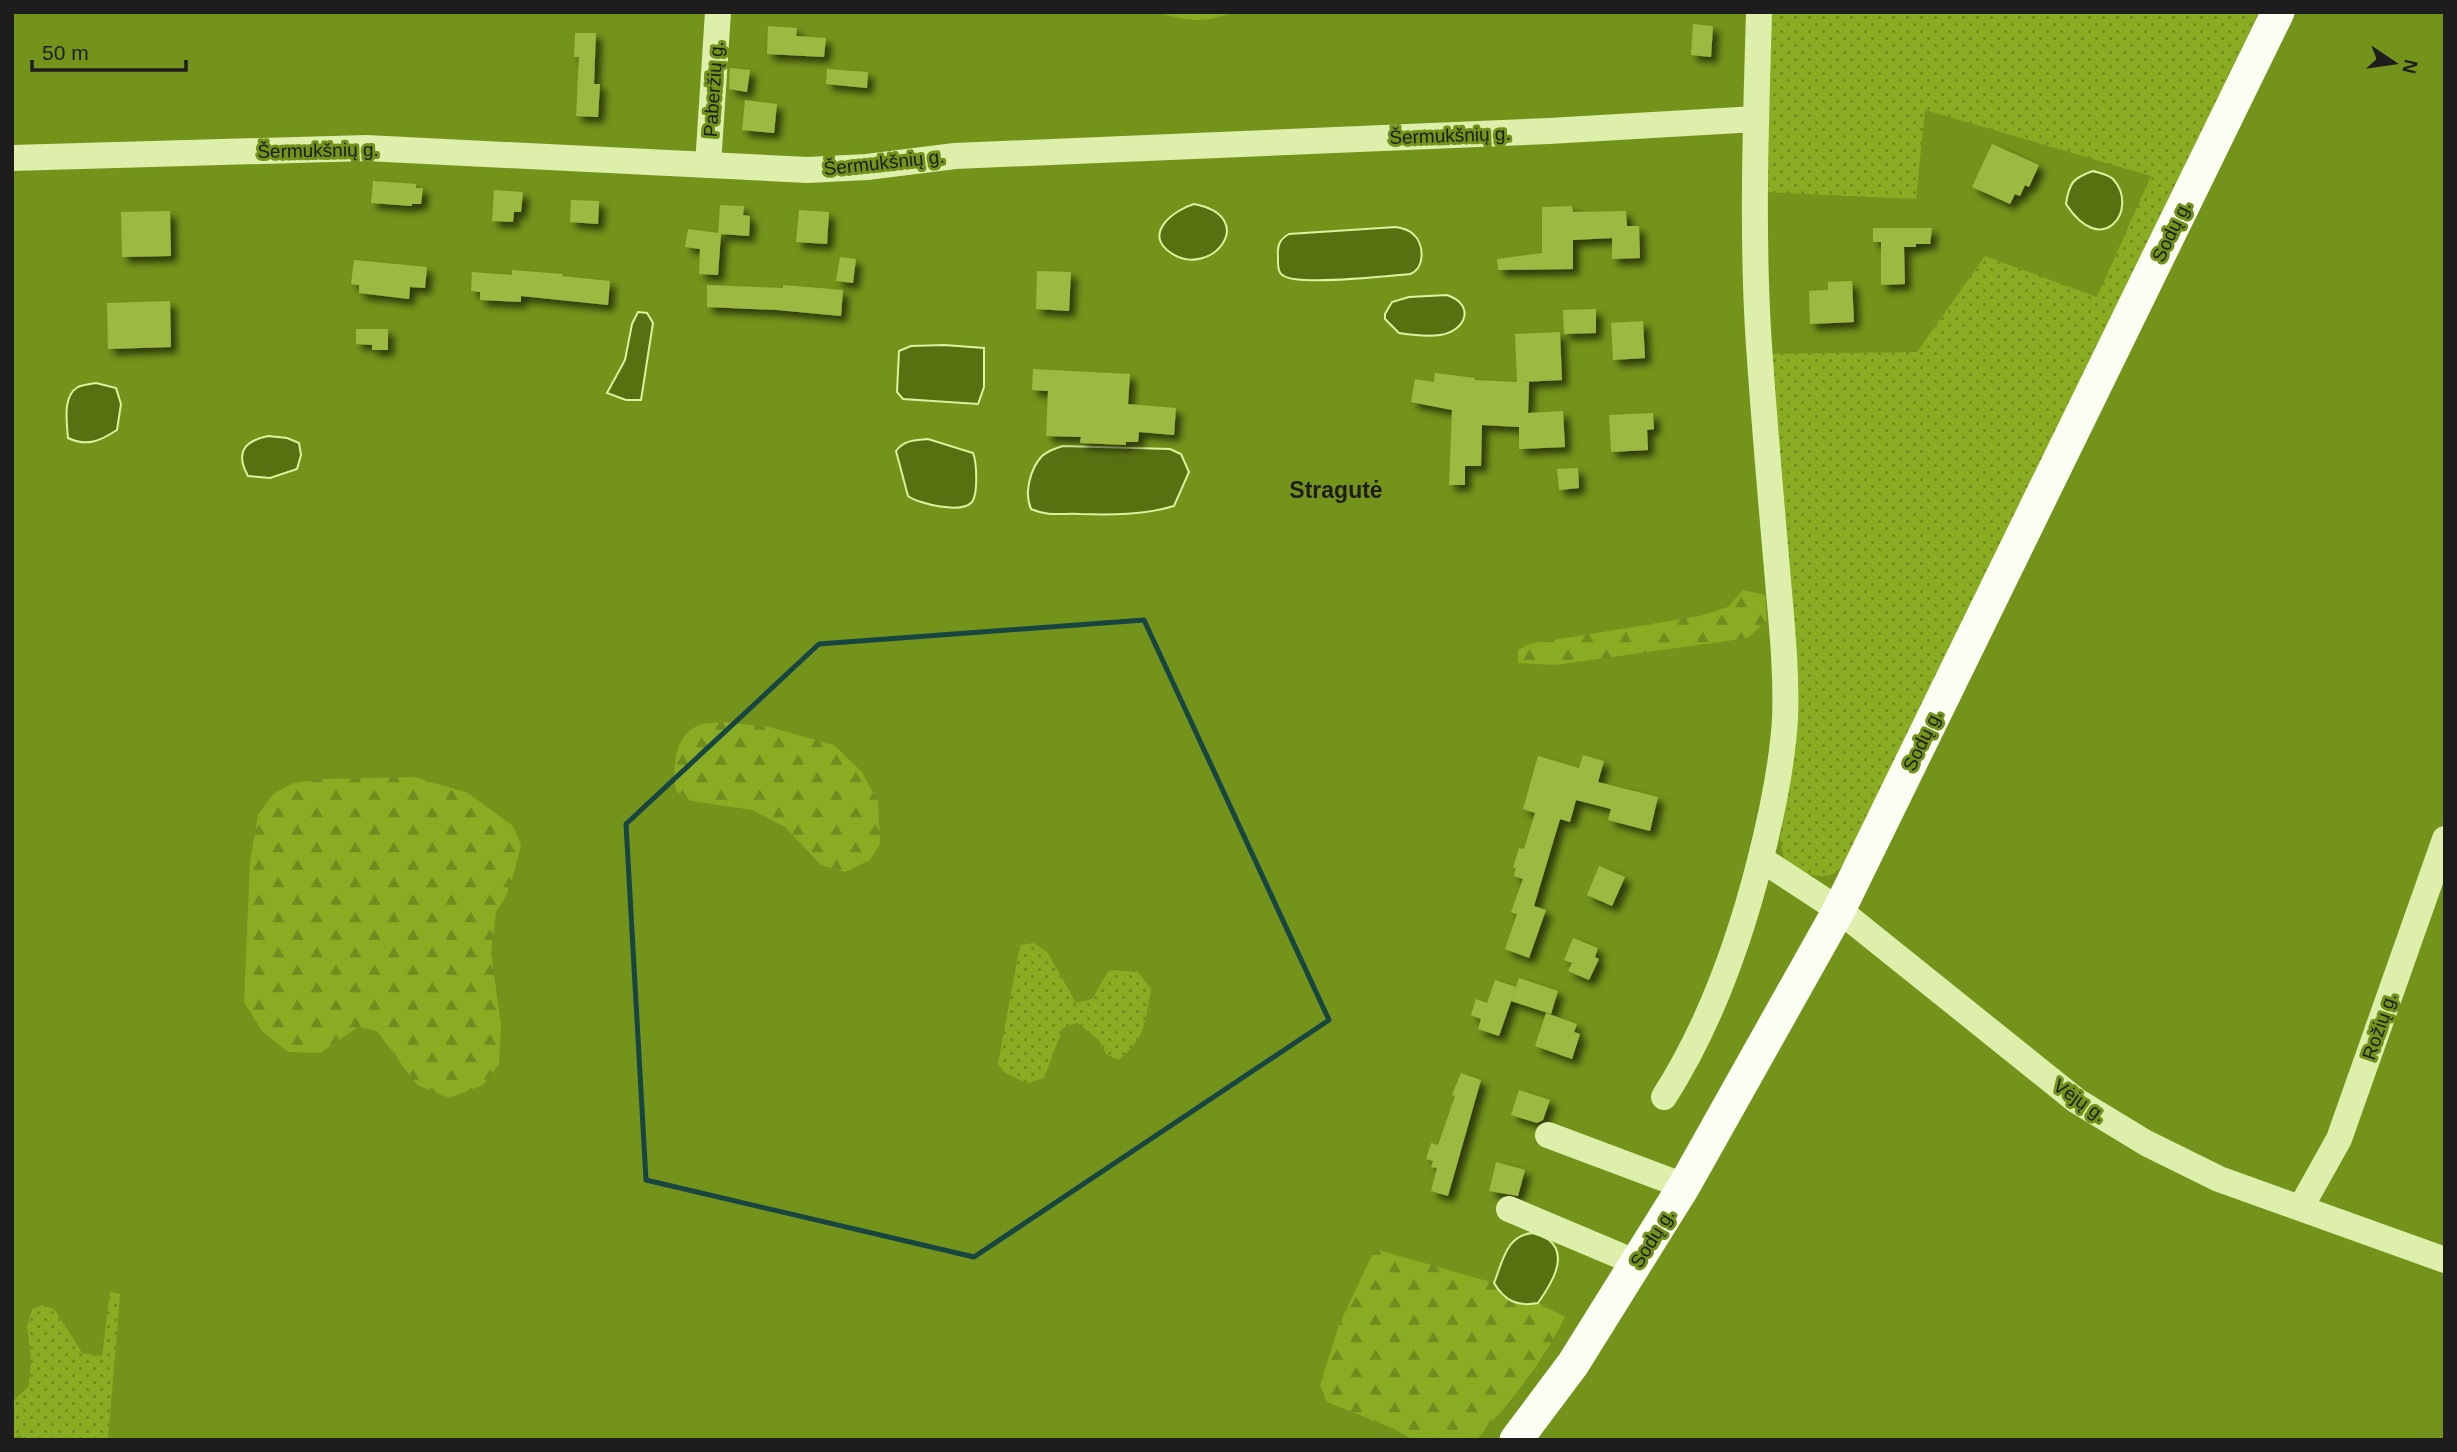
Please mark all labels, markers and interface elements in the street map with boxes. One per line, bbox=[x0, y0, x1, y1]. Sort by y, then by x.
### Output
scale bar bbox=[32, 28, 186, 72]
north arrow bbox=[2359, 28, 2429, 98]
street label: Paberžių g. bbox=[700, 40, 727, 138]
text: 50 m bbox=[42, 41, 89, 64]
text: N bbox=[2398, 58, 2422, 76]
street label: Šermukšnių g. bbox=[1389, 123, 1511, 148]
street label: Šermukšnių g. bbox=[257, 139, 379, 162]
street label: Šermukšnių g. bbox=[823, 146, 946, 179]
street label: Sodų g. bbox=[2148, 197, 2195, 265]
district label: Stragutė bbox=[1289, 477, 1383, 503]
street label: Sodų g. bbox=[1899, 706, 1946, 774]
street label: Rožių g. bbox=[2358, 990, 2401, 1063]
street label: Vėjų g. bbox=[2049, 1075, 2110, 1126]
street label: Sodų g. bbox=[1626, 1205, 1679, 1272]

